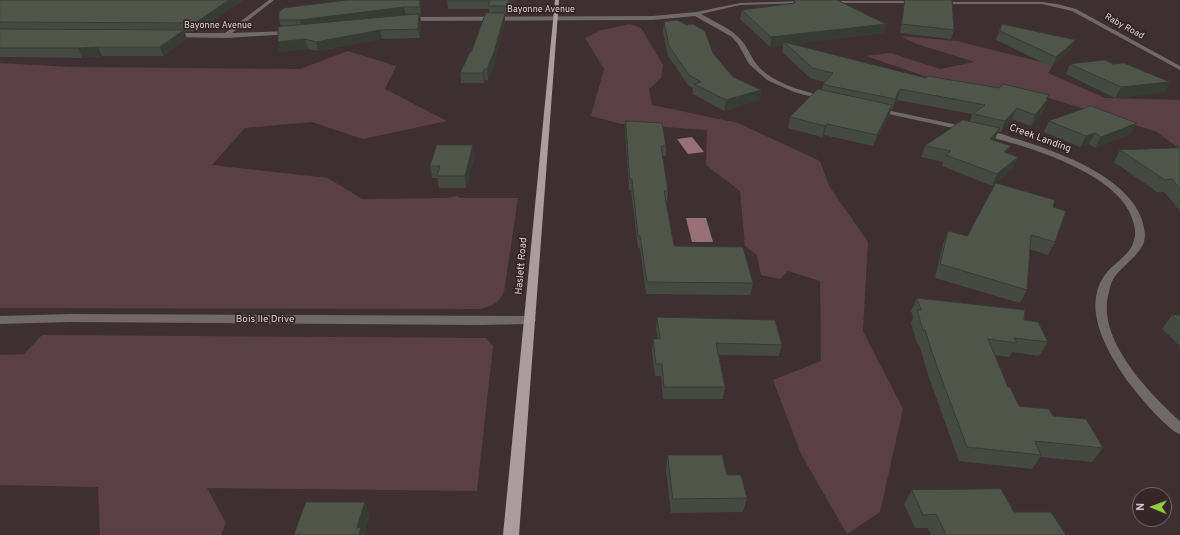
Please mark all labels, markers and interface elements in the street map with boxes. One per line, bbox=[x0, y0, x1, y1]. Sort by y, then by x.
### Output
street label: Bayonne Avenue bbox=[507, 5, 575, 15]
street label: Raby Road bbox=[1102, 12, 1146, 42]
street label: Bayonne Avenue bbox=[184, 21, 252, 31]
street label: Creek Landing bbox=[1007, 122, 1073, 156]
street label: Haslett Road bbox=[514, 237, 530, 295]
street label: Bois Ile Drive bbox=[236, 314, 294, 326]
north arrow bbox=[1132, 487, 1172, 527]
text: N bbox=[1134, 503, 1148, 511]

